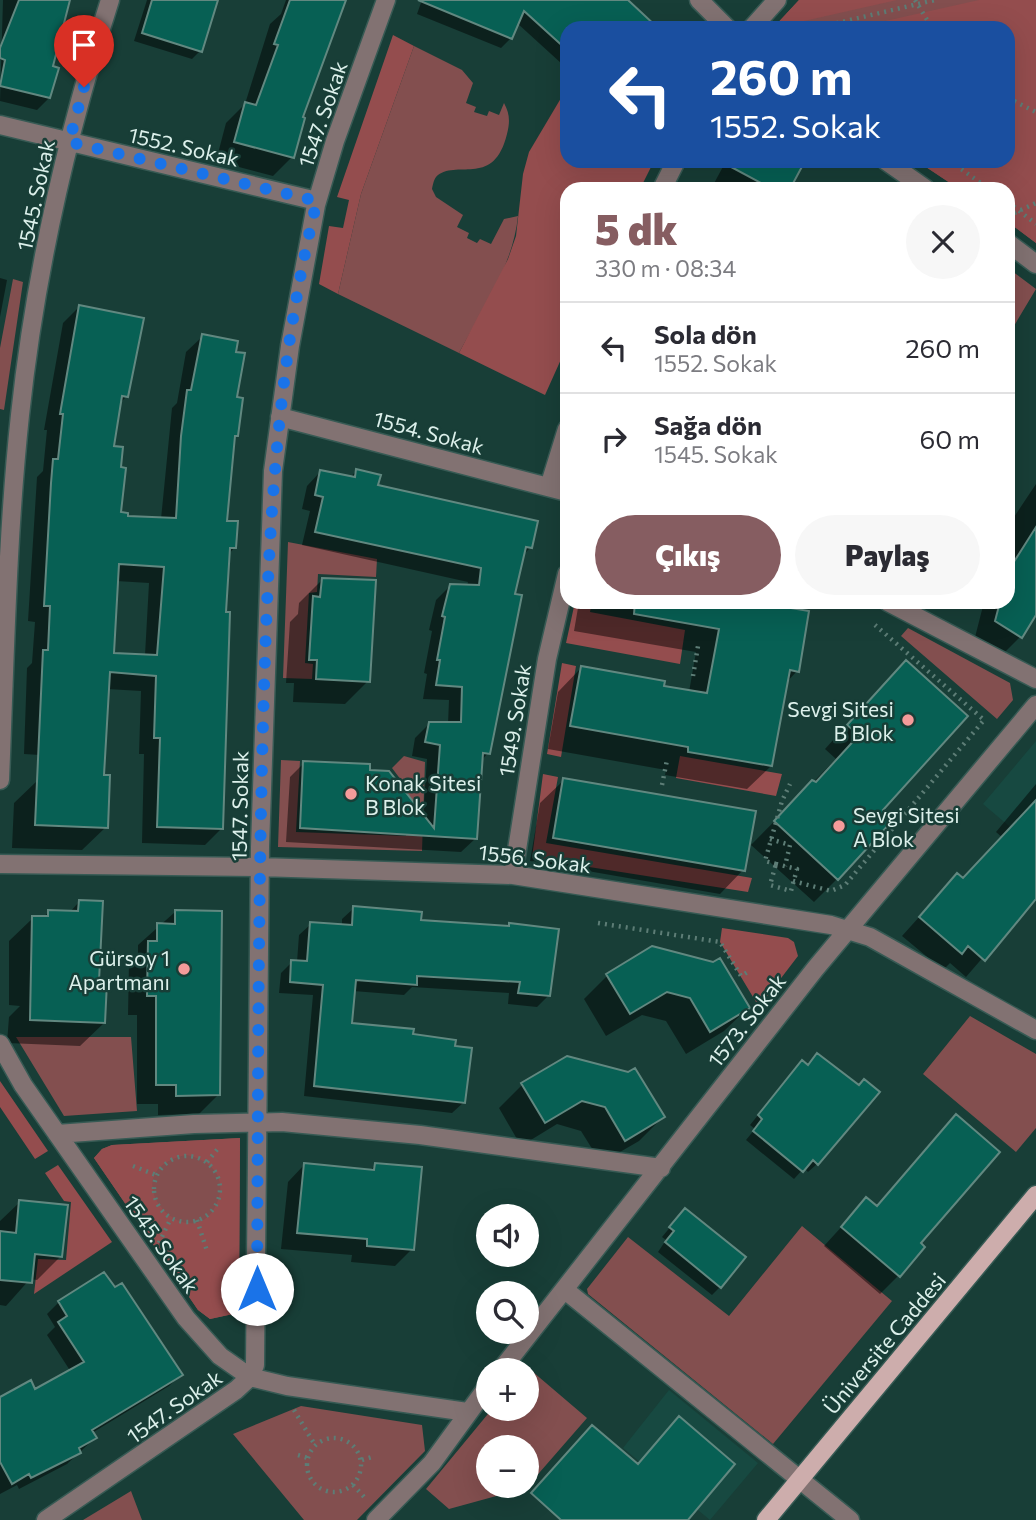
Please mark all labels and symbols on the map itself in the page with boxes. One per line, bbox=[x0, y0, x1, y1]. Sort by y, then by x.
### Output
pin bbox=[54, 15, 114, 87]
street label: 1547. Sokak bbox=[292, 58, 352, 170]
street label: 1552. Sokak bbox=[126, 121, 242, 171]
street label: 1545. Sokak bbox=[11, 137, 59, 253]
street label: 1554. Sokak bbox=[371, 405, 487, 459]
street label: 1549. Sokak bbox=[493, 662, 535, 778]
place label: Sevgi Sitesi B Blok bbox=[787, 696, 894, 745]
marker: Sevgi Sitesi B Blok bbox=[900, 712, 916, 728]
street label: 1547. Sokak bbox=[226, 751, 252, 861]
place label: Konak Sitesi B Blok bbox=[365, 770, 482, 819]
marker: Konak Sitesi B Blok bbox=[343, 786, 359, 802]
place label: Sevgi Sitesi A Blok bbox=[853, 802, 960, 851]
marker: Sevgi Sitesi A Blok bbox=[831, 818, 847, 834]
street label: 1556. Sokak bbox=[477, 839, 593, 877]
place label: Gürsoy 1 Apartmanı bbox=[68, 945, 170, 994]
marker: Gürsoy 1 Apartmanı bbox=[176, 961, 192, 977]
street label: 1573. Sokak bbox=[702, 968, 790, 1072]
street label: 1545. Sokak bbox=[119, 1191, 205, 1297]
position arrow bbox=[220, 1252, 294, 1326]
street label: Üniversite Caddesi bbox=[818, 1267, 950, 1419]
street label: 1547. Sokak bbox=[122, 1364, 226, 1448]

